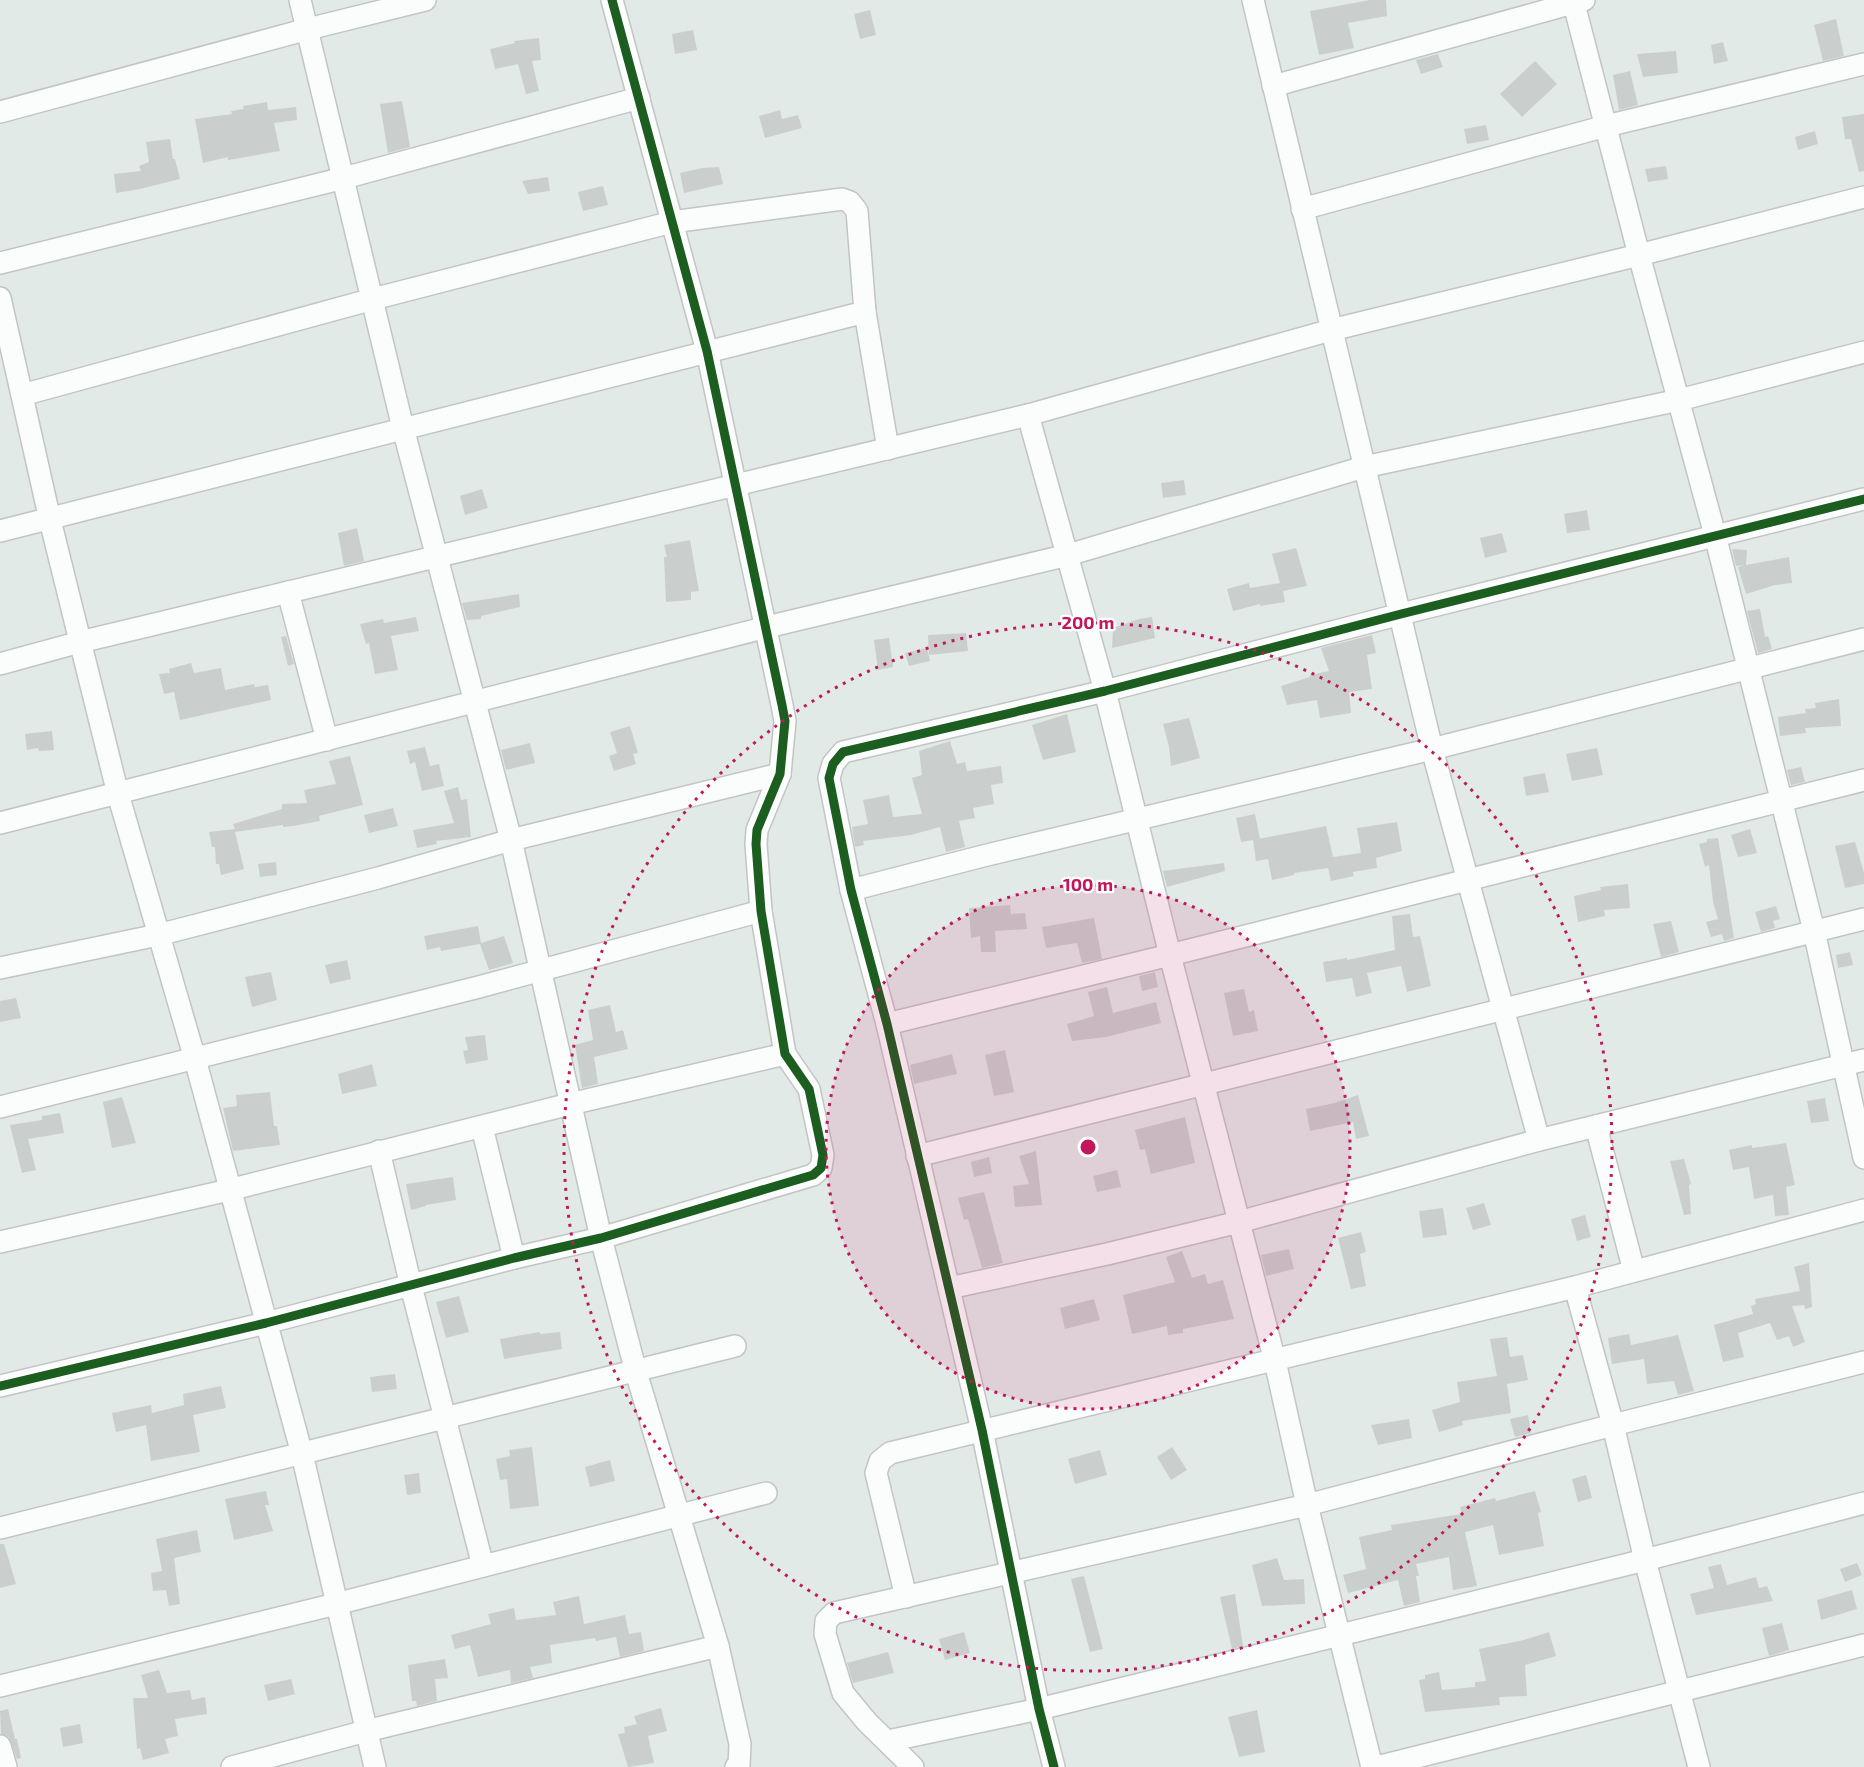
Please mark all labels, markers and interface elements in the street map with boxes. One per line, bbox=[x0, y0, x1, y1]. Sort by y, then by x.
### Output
text: 200 m bbox=[1062, 611, 1114, 633]
text: 100 m bbox=[1063, 873, 1113, 895]
centre of rings bbox=[1078, 1137, 1098, 1157]

